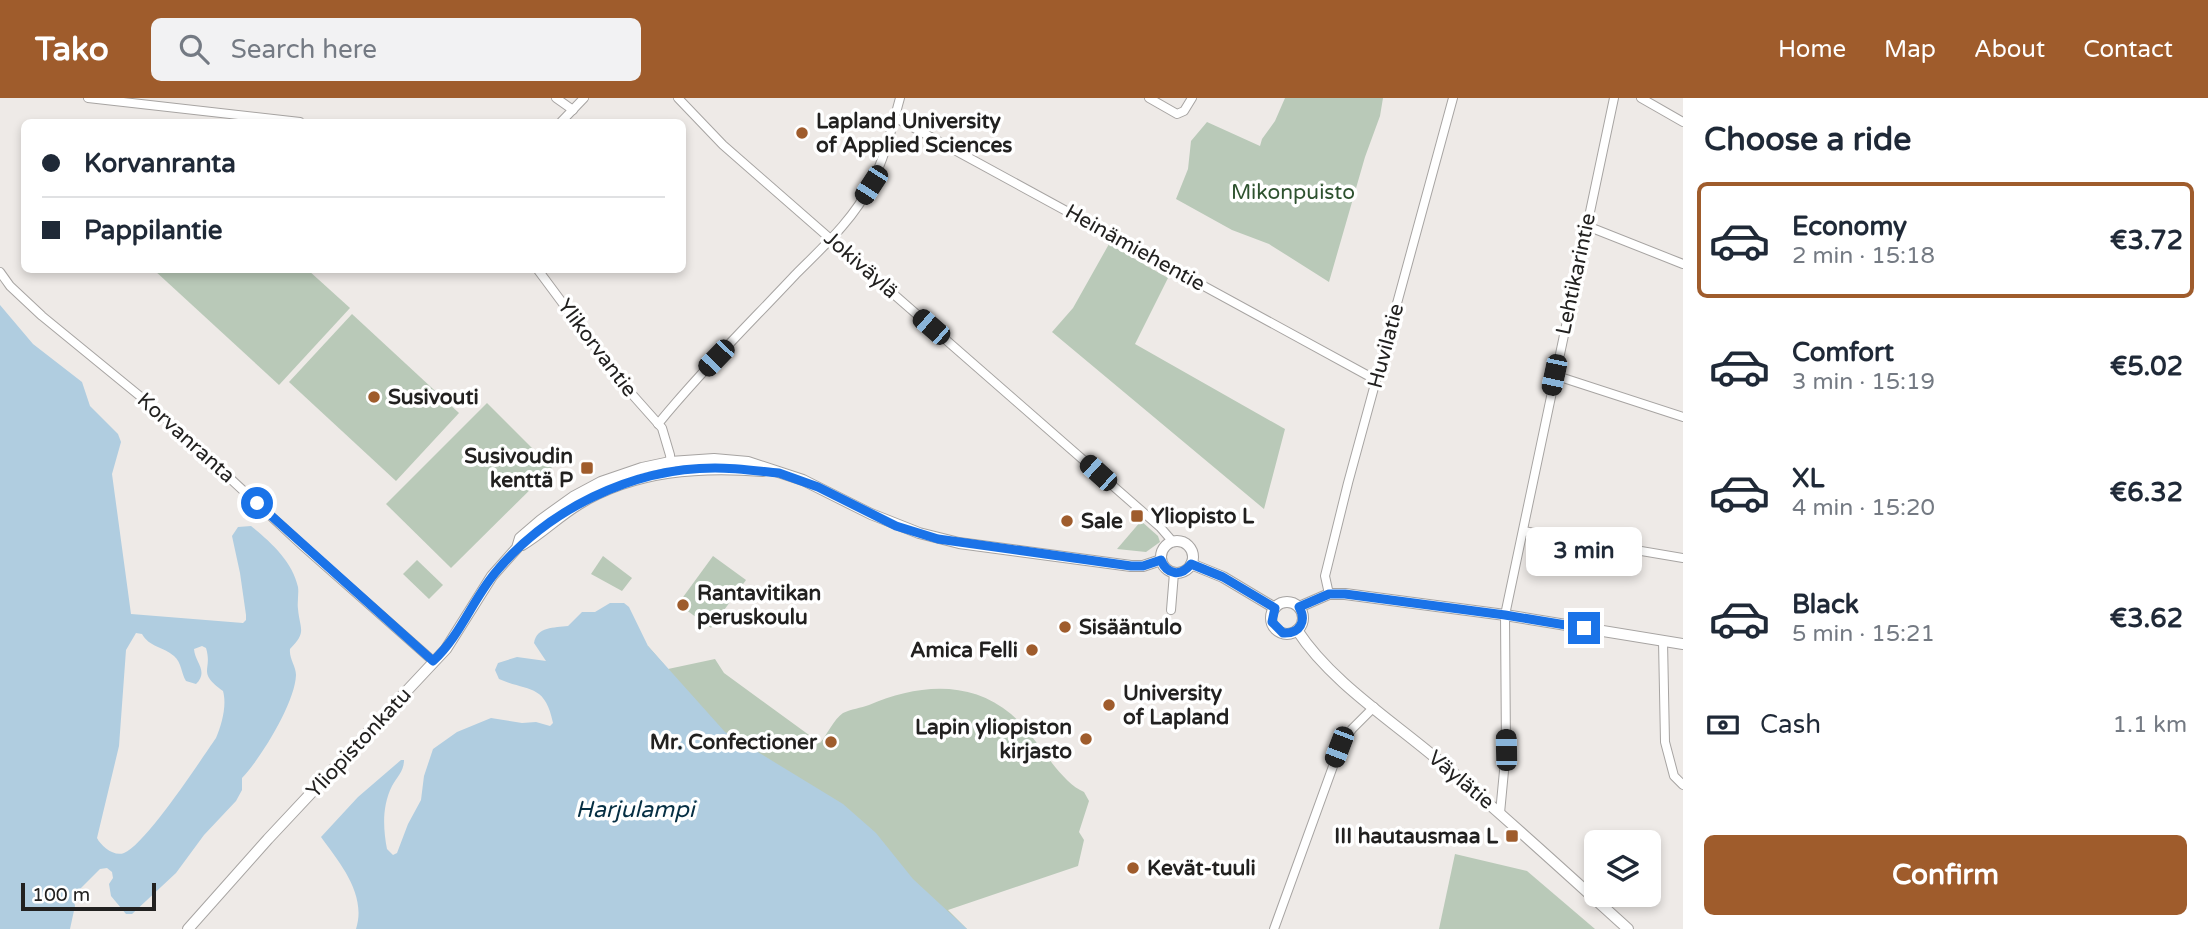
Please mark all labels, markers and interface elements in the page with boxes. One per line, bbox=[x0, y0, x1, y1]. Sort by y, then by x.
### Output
search box bbox=[151, 18, 641, 81]
text: Tako bbox=[35, 30, 109, 69]
icon: search bbox=[175, 30, 213, 68]
text: Search here bbox=[231, 34, 377, 65]
text: Home bbox=[1778, 35, 1846, 64]
text: Map bbox=[1884, 35, 1936, 64]
text: About bbox=[1974, 35, 2045, 64]
text: Contact bbox=[2083, 35, 2173, 64]
place label: Lapland University of Applied Sciences bbox=[816, 109, 1012, 158]
text: Choose a ride bbox=[1704, 121, 1911, 159]
marker: Lapland University of Applied Sciences bbox=[794, 125, 810, 141]
text: Korvanranta bbox=[84, 148, 236, 179]
car bbox=[851, 162, 892, 208]
park label: Mikonpuisto bbox=[1231, 180, 1355, 205]
street label: Heinämiehentie bbox=[1061, 199, 1209, 297]
icon: car bbox=[1708, 209, 1771, 272]
street label: Lehtikarintie bbox=[1551, 211, 1601, 337]
text: Economy bbox=[1792, 211, 1907, 242]
text: Pappilantie bbox=[84, 215, 222, 246]
text: €3.72 bbox=[2110, 225, 2183, 256]
street label: Jokiväylä bbox=[819, 226, 903, 304]
text: 2 min · 15:18 bbox=[1792, 242, 1935, 270]
street label: Ylikorvantie bbox=[552, 294, 642, 402]
street label: Huvilatie bbox=[1363, 301, 1409, 391]
car bbox=[909, 305, 954, 349]
icon: car bbox=[1708, 335, 1771, 398]
car bbox=[694, 336, 739, 380]
text: Comfort bbox=[1792, 337, 1894, 368]
text: €5.02 bbox=[2110, 351, 2183, 382]
car bbox=[1540, 352, 1569, 398]
text: 3 min · 15:19 bbox=[1792, 368, 1935, 396]
place label: Susivouti bbox=[388, 385, 479, 410]
street label: Korvanranta bbox=[132, 388, 240, 488]
marker: Susivouti bbox=[366, 389, 382, 405]
place label: Susivoudin kenttä P bbox=[464, 444, 573, 493]
car bbox=[1076, 451, 1121, 495]
marker: Susivoudin kenttä P bbox=[579, 460, 595, 476]
icon: car bbox=[1708, 461, 1771, 524]
text: XL bbox=[1792, 463, 1824, 494]
text: €6.32 bbox=[2110, 477, 2183, 508]
route start bbox=[241, 487, 273, 519]
text: 4 min · 15:20 bbox=[1792, 494, 1935, 522]
place label: Yliopisto L bbox=[1151, 504, 1255, 529]
marker: Yliopisto L bbox=[1129, 508, 1145, 524]
place label: Sale bbox=[1081, 509, 1123, 534]
marker: Sale bbox=[1059, 513, 1075, 529]
callout: 3 min bbox=[1526, 526, 1642, 575]
text: 3 min bbox=[1553, 537, 1615, 565]
place label: Rantavitikan peruskoulu bbox=[697, 581, 821, 630]
icon: car bbox=[1708, 587, 1771, 650]
text: Black bbox=[1792, 589, 1859, 620]
marker: Rantavitikan peruskoulu bbox=[675, 597, 691, 613]
text: €3.62 bbox=[2110, 603, 2183, 634]
route end bbox=[1568, 612, 1600, 644]
place label: Sisääntulo bbox=[1079, 615, 1182, 640]
marker: Sisääntulo bbox=[1057, 619, 1073, 635]
text: 5 min · 15:21 bbox=[1792, 620, 1935, 648]
place label: Amica Felli bbox=[910, 638, 1018, 663]
marker: Amica Felli bbox=[1024, 642, 1040, 658]
place label: University of Lapland bbox=[1123, 681, 1229, 730]
street label: Yliopistonkatu bbox=[301, 683, 417, 803]
marker: University of Lapland bbox=[1101, 697, 1117, 713]
icon: cash bbox=[1704, 706, 1742, 744]
text: Cash bbox=[1760, 709, 1821, 740]
text: 1.1 km bbox=[2113, 711, 2187, 739]
place label: Lapin yliopiston kirjasto bbox=[915, 715, 1072, 764]
car bbox=[1322, 724, 1357, 770]
car bbox=[1496, 729, 1517, 771]
place label: Mr. Confectioner bbox=[650, 730, 818, 755]
marker: Lapin yliopiston kirjasto bbox=[1078, 731, 1094, 747]
marker: Mr. Confectioner bbox=[823, 734, 839, 750]
street label: Väylätie bbox=[1423, 745, 1499, 815]
water label: Harjulampi bbox=[576, 796, 698, 824]
place label: III hautausmaa L bbox=[1334, 824, 1499, 849]
marker: III hautausmaa L bbox=[1504, 828, 1520, 844]
map controls bbox=[1584, 830, 1661, 907]
button: layers bbox=[1584, 830, 1661, 907]
button: Confirm bbox=[1704, 835, 2187, 915]
place label: Kevät-tuuli bbox=[1147, 856, 1256, 881]
marker: Kevät-tuuli bbox=[1125, 860, 1141, 876]
scale bar bbox=[21, 880, 156, 912]
text: 100 m bbox=[32, 884, 90, 906]

